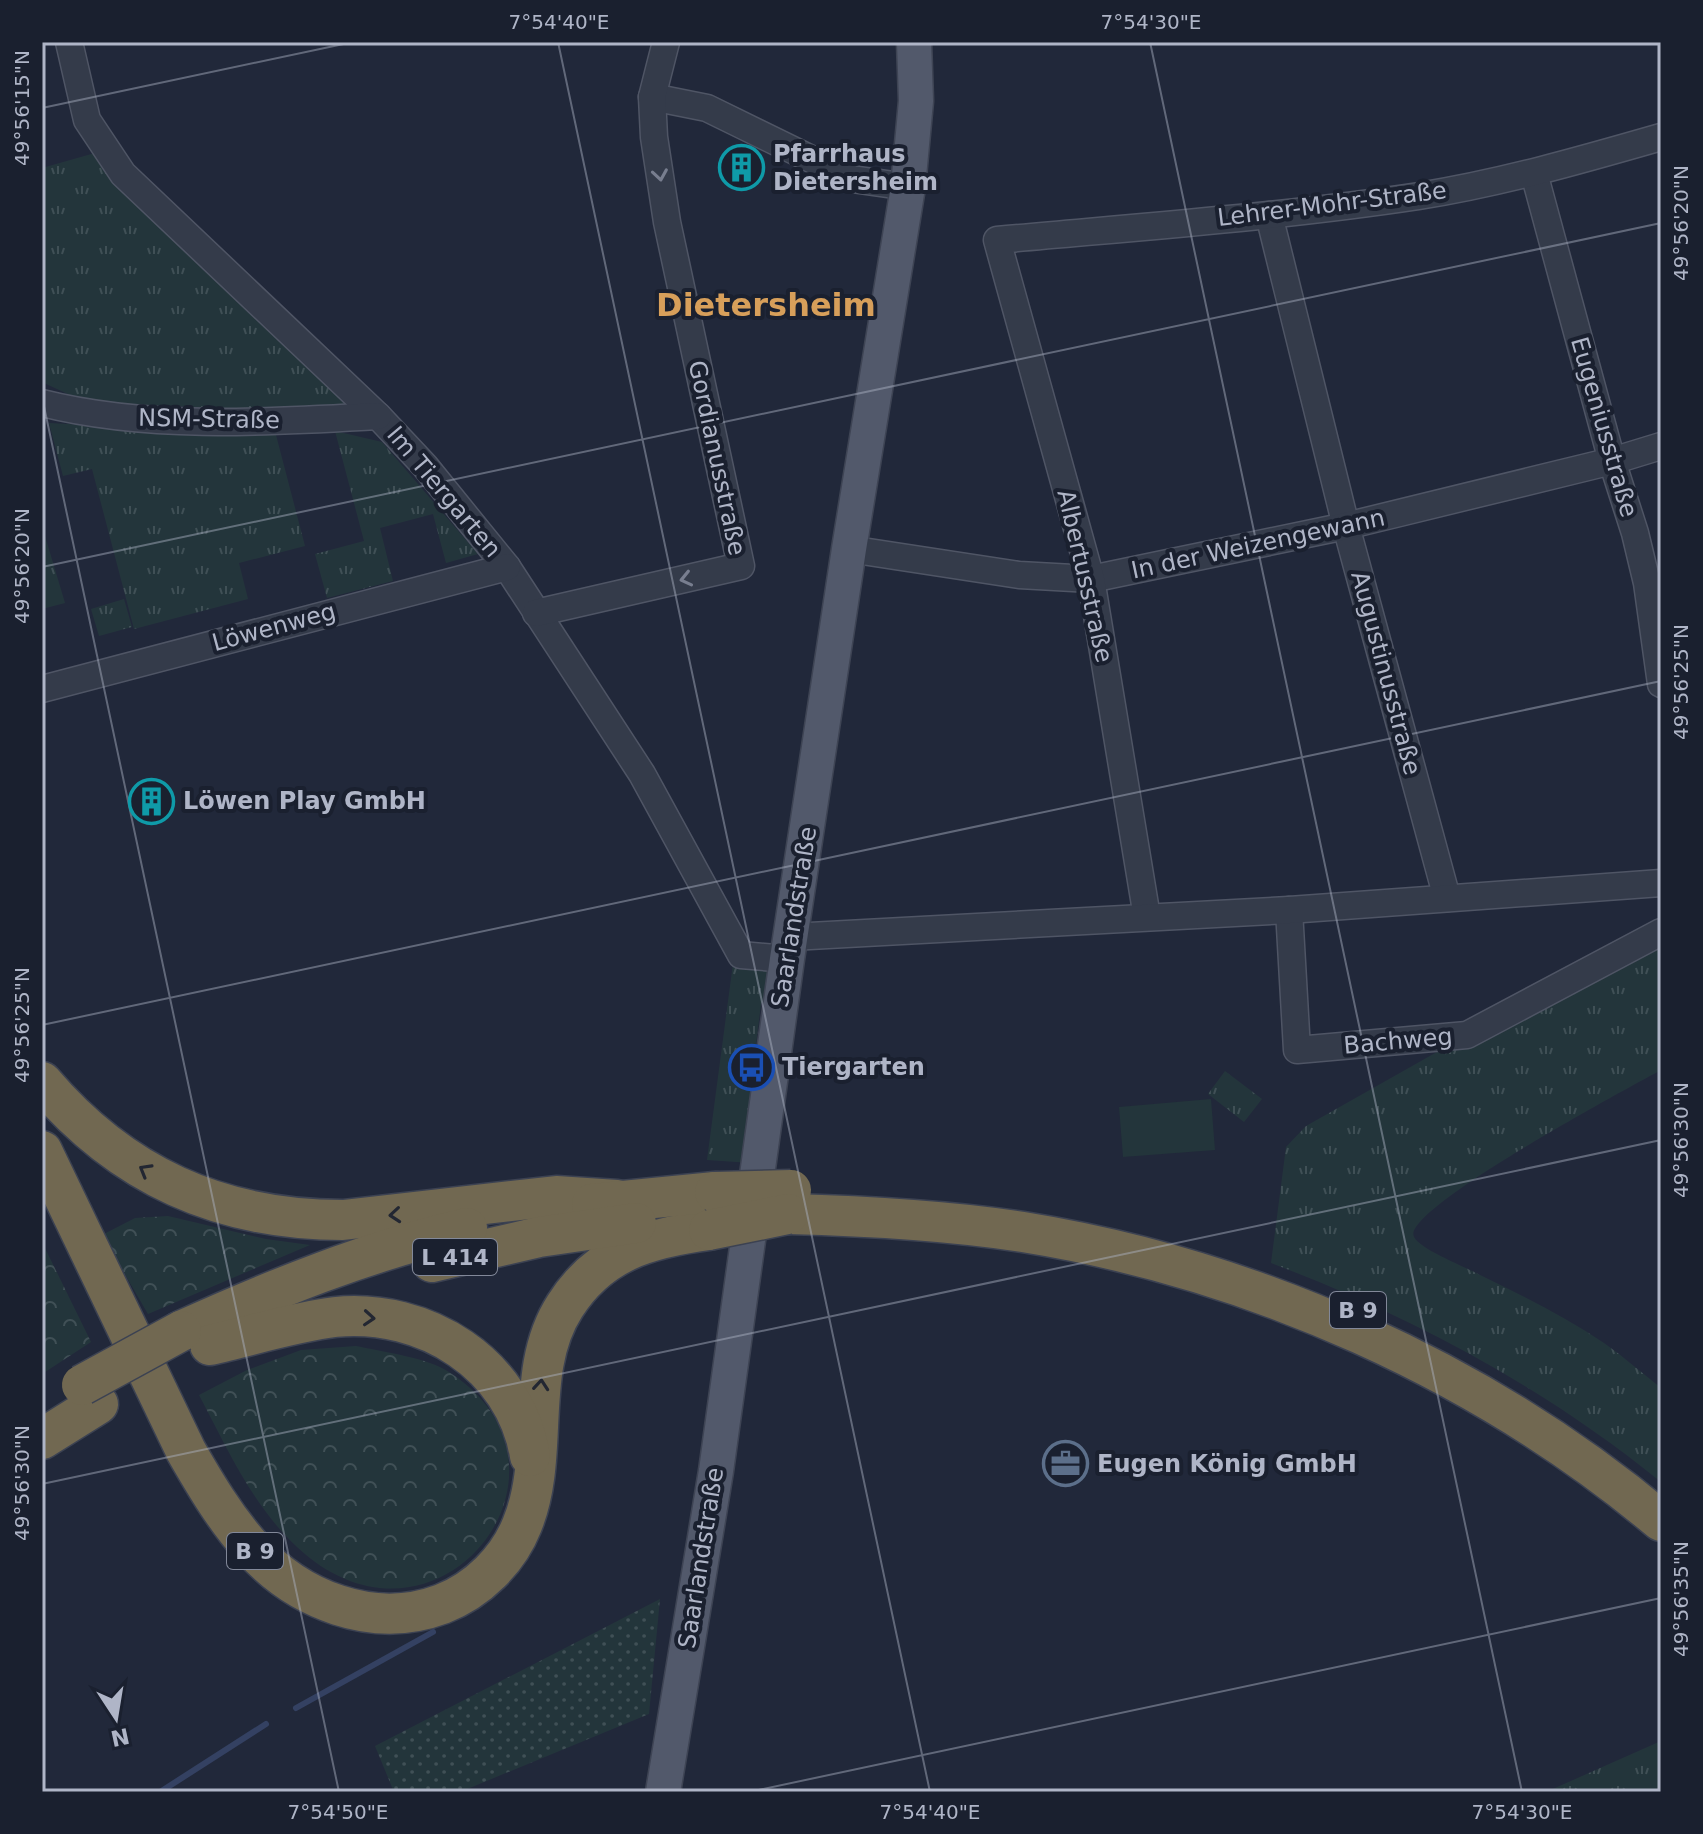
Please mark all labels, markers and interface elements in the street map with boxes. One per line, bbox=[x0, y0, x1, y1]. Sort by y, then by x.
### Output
text: 7°54'40"E bbox=[509, 10, 609, 34]
text: 7°54'30"E bbox=[1101, 10, 1201, 34]
text: 49°56'15"N bbox=[10, 50, 34, 166]
place label: Pfarrhaus Dietersheim bbox=[773, 140, 938, 196]
building icon: Pfarrhaus Dietersheim bbox=[718, 144, 766, 192]
text: 49°56'20"N bbox=[1669, 165, 1693, 281]
one-way arrow bbox=[650, 168, 667, 182]
street label: Lehrer-Mohr-Straße bbox=[1216, 176, 1448, 232]
district label: Dietersheim bbox=[656, 286, 876, 324]
street label: Eugeniusstraße bbox=[1565, 334, 1643, 520]
street label: Gordianusstraße bbox=[683, 358, 751, 558]
street label: NSM-Straße bbox=[138, 404, 280, 434]
street label: Im Tiergarten bbox=[381, 421, 507, 563]
street label: Albertusstraße bbox=[1052, 487, 1118, 665]
street label: In der Weizengewann bbox=[1129, 503, 1387, 585]
text: 49°56'20"N bbox=[10, 508, 34, 624]
street label: Augustinusstraße bbox=[1345, 568, 1427, 778]
one-way arrow bbox=[679, 570, 693, 587]
street label: Löwenweg bbox=[209, 597, 339, 657]
text: 49°56'25"N bbox=[1669, 624, 1693, 740]
building icon: Löwen Play GmbH bbox=[128, 777, 176, 825]
place label: Löwen Play GmbH bbox=[183, 787, 426, 815]
street label: Saarlandstraße bbox=[766, 825, 822, 1009]
text: 49°56'25"N bbox=[10, 967, 34, 1083]
street label: Bachweg bbox=[1342, 1022, 1454, 1060]
bus stop icon: Tiergarten bbox=[727, 1043, 775, 1091]
place label: Tiergarten bbox=[782, 1053, 925, 1081]
text: 49°56'30"N bbox=[1669, 1082, 1693, 1198]
one-way arrow bbox=[139, 1164, 154, 1180]
one-way arrow bbox=[389, 1207, 402, 1224]
road number: L 414 bbox=[413, 1239, 497, 1275]
road number: B 9 bbox=[1330, 1292, 1386, 1328]
one-way arrow bbox=[363, 1309, 376, 1326]
one-way arrow bbox=[532, 1378, 549, 1391]
text: 49°56'30"N bbox=[10, 1425, 34, 1541]
office icon: Eugen König GmbH bbox=[1042, 1440, 1090, 1488]
place label: Eugen König GmbH bbox=[1097, 1450, 1357, 1478]
street label: Saarlandstraße bbox=[673, 1466, 729, 1650]
road number: B 9 bbox=[227, 1533, 283, 1569]
text: 49°56'35"N bbox=[1669, 1541, 1693, 1657]
north arrow bbox=[76, 1678, 156, 1758]
text: N bbox=[108, 1723, 132, 1751]
text: 7°54'50"E bbox=[288, 1800, 388, 1824]
text: 7°54'40"E bbox=[880, 1800, 980, 1824]
text: 7°54'30"E bbox=[1472, 1800, 1572, 1824]

